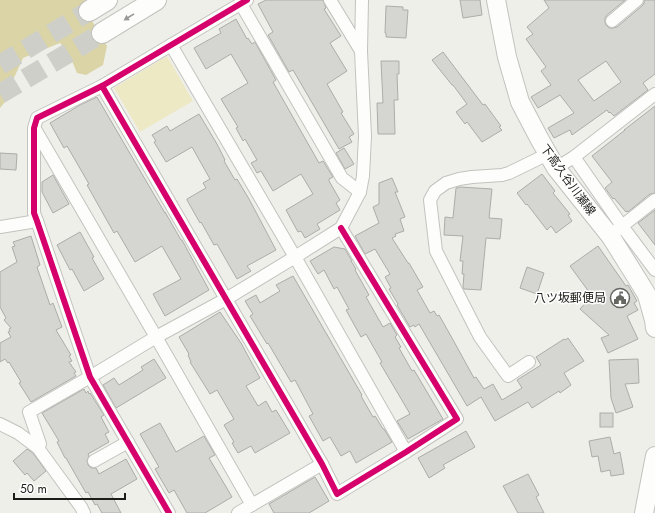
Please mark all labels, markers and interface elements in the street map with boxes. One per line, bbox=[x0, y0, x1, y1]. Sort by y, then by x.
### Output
one-way arrow bbox=[123, 13, 135, 20]
street label: 下高久谷川瀬線 bbox=[536, 141, 600, 219]
public building icon: 八ツ坂郵便局 bbox=[609, 287, 631, 309]
place label: 八ツ坂郵便局 bbox=[534, 289, 606, 307]
scale bar bbox=[14, 475, 125, 501]
text: 50 m bbox=[20, 480, 47, 498]

